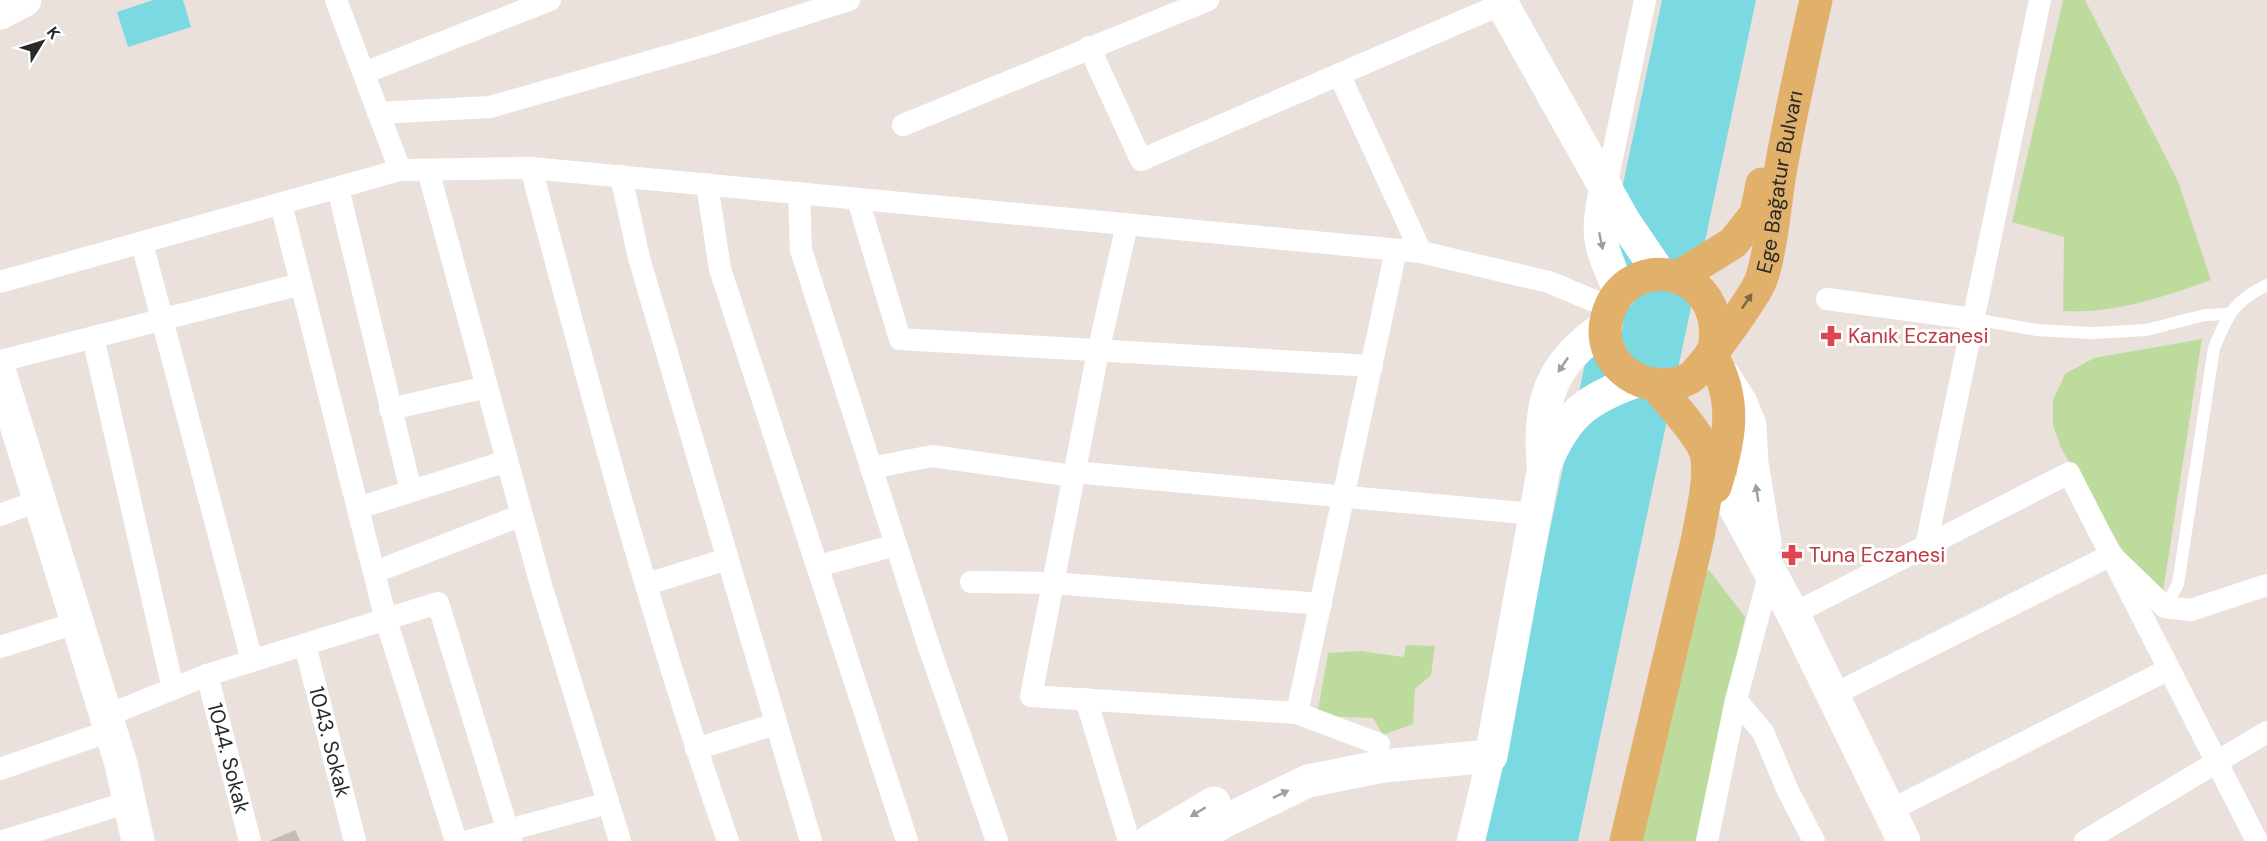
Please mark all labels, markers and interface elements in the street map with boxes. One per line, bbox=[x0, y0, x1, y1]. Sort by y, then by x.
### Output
north arrow bbox=[12, 12, 72, 72]
text: K bbox=[42, 22, 65, 44]
street label: Ege Bağatur Bulvarı bbox=[1750, 88, 1810, 276]
one-way arrow bbox=[1597, 232, 1606, 251]
one-way arrow bbox=[1742, 293, 1753, 310]
place label: Kanık Eczanesi bbox=[1848, 322, 1989, 350]
pharmacy icon: Kanık Eczanesi bbox=[1819, 324, 1843, 348]
one-way arrow bbox=[1557, 356, 1569, 372]
one-way arrow bbox=[1752, 484, 1761, 503]
place label: Tuna Eczanesi bbox=[1809, 541, 1945, 569]
pharmacy icon: Tuna Eczanesi bbox=[1780, 543, 1804, 567]
street label: 1043. Sokak bbox=[302, 684, 357, 801]
street label: 1044. Sokak bbox=[201, 700, 256, 817]
one-way arrow bbox=[1273, 789, 1290, 799]
one-way arrow bbox=[1190, 806, 1206, 817]

